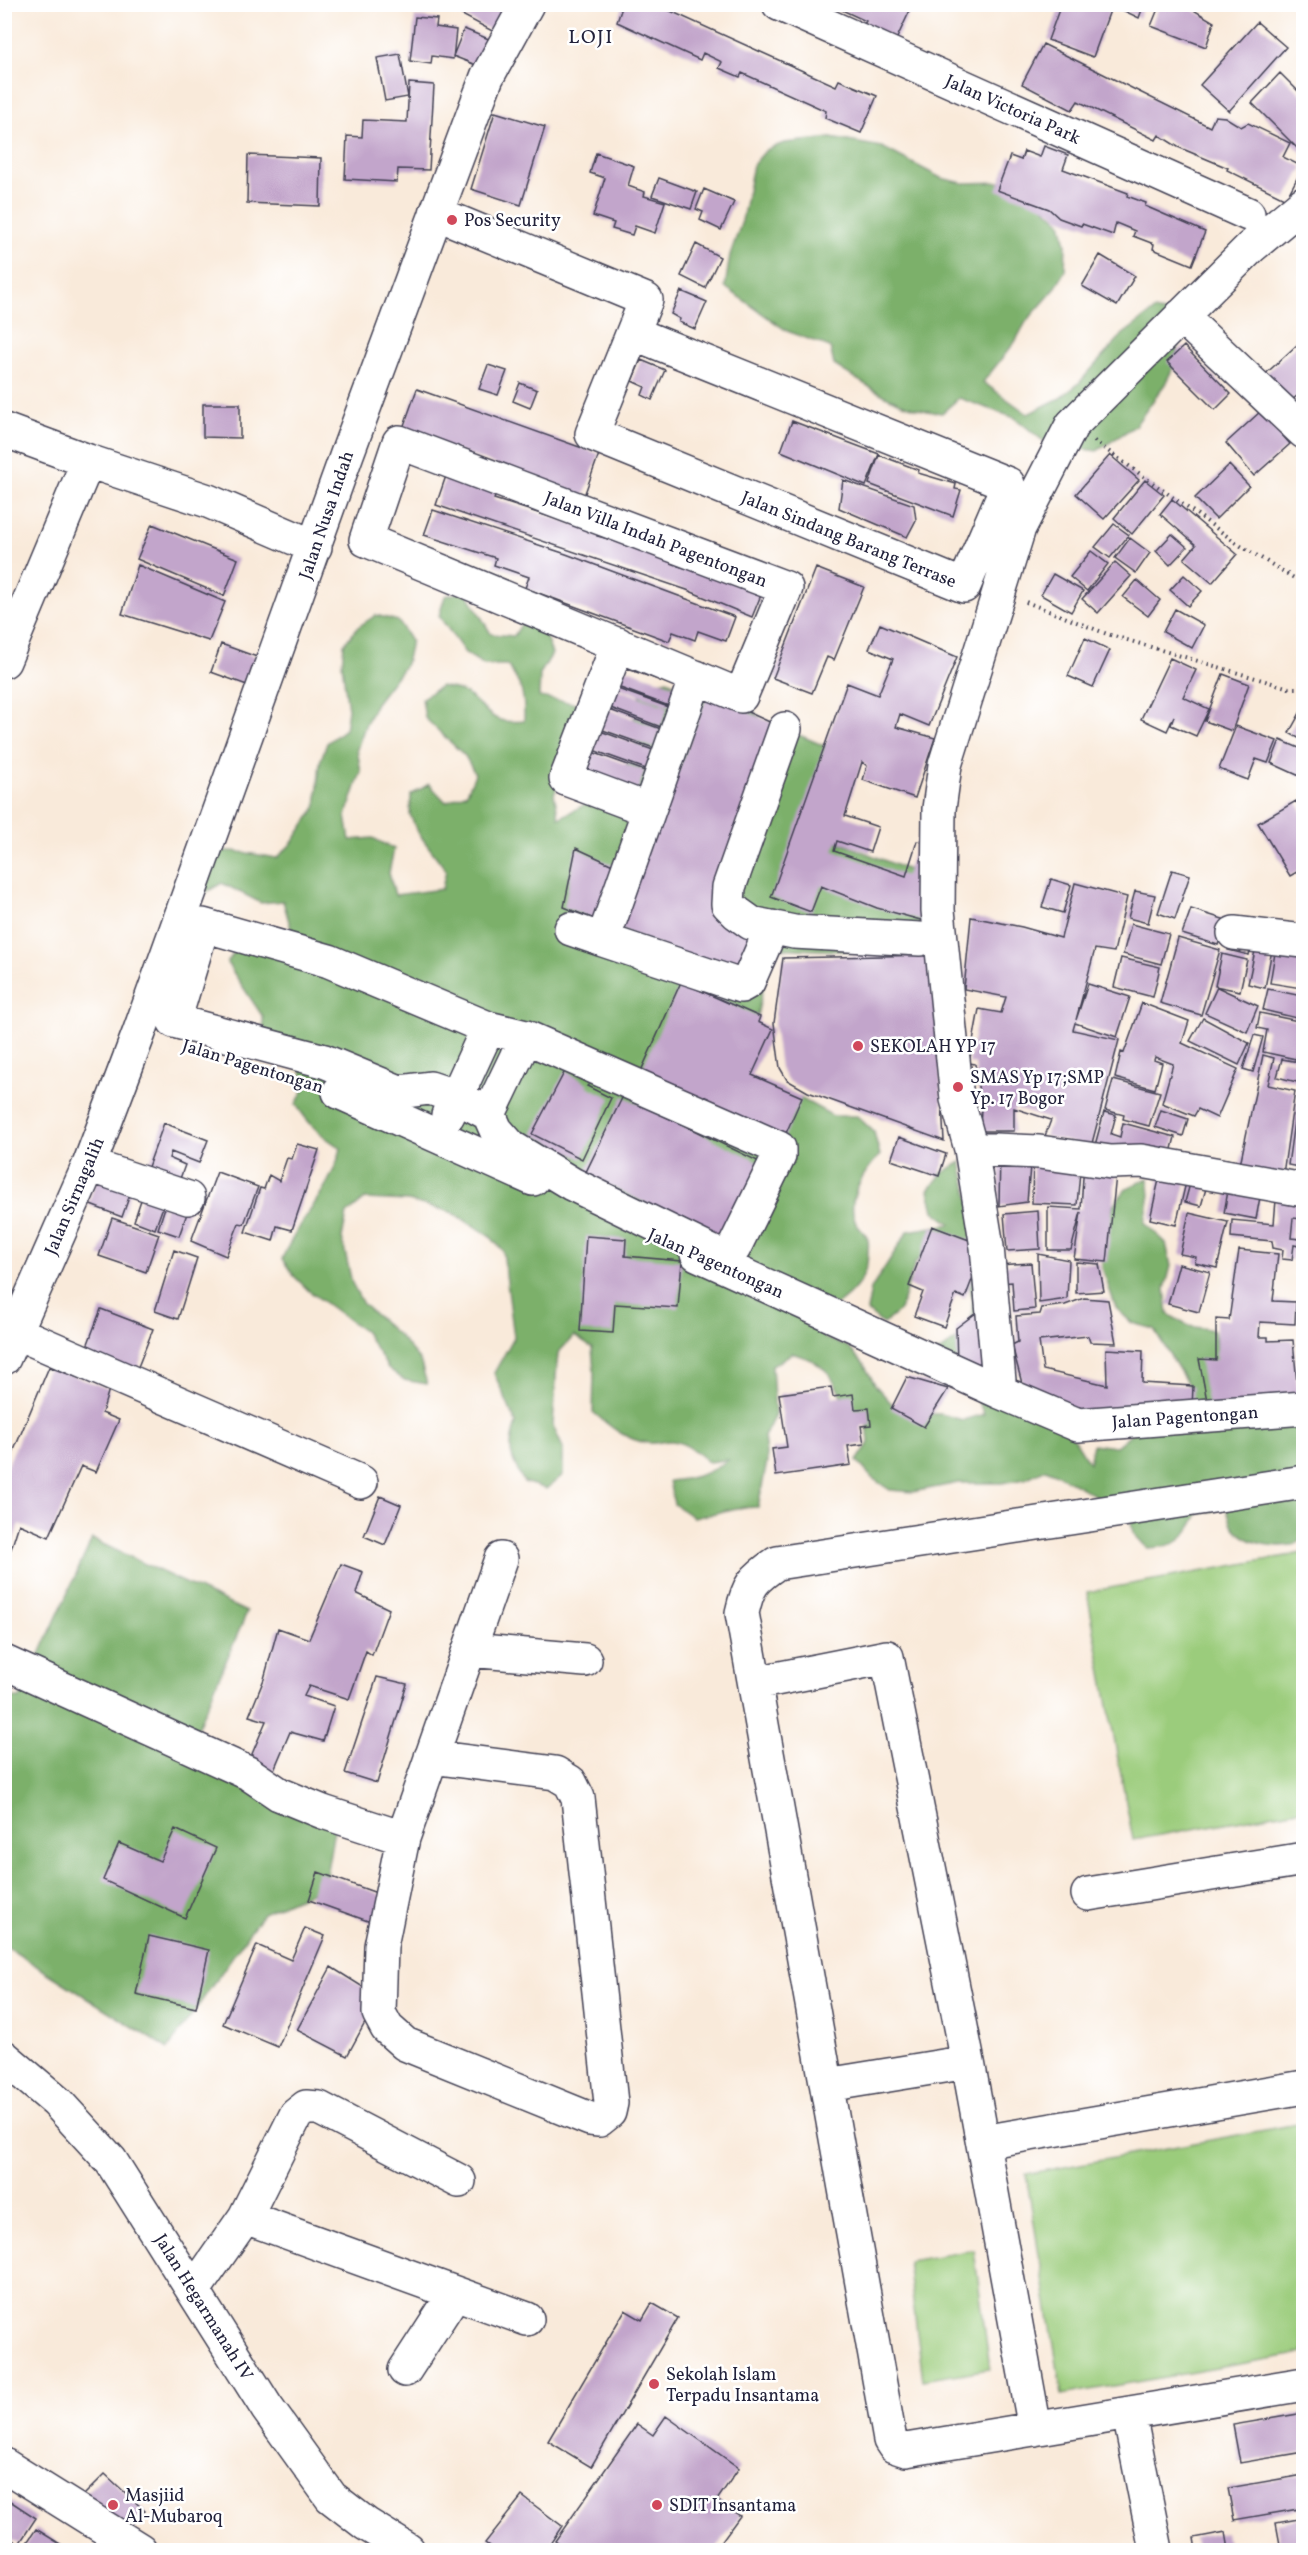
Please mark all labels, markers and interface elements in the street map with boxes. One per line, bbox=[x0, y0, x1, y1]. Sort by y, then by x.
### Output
district label: LOJI bbox=[568, 24, 614, 52]
street label: Jalan Victoria Park bbox=[941, 69, 1084, 152]
place label: Pos Security bbox=[464, 209, 561, 234]
marker: Pos Security bbox=[445, 213, 459, 227]
street label: Jalan Nusa Indah bbox=[294, 448, 361, 583]
street label: Jalan Villa Indah Pagentongan bbox=[540, 486, 771, 595]
street label: Jalan Sindang Barang Terrase bbox=[737, 486, 960, 595]
street label: Jalan Pagentongan bbox=[179, 1034, 327, 1101]
place label: SEKOLAH YP 17 bbox=[870, 1035, 996, 1060]
marker: SEKOLAH YP 17 bbox=[851, 1039, 865, 1053]
place label: SMAS Yp 17;SMP Yp. 17 Bogor bbox=[970, 1066, 1104, 1112]
marker: SMAS Yp 17;SMP Yp. 17 Bogor bbox=[951, 1080, 965, 1094]
street label: Jalan Sirnagalih bbox=[39, 1134, 112, 1259]
street label: Jalan Pagentongan bbox=[643, 1223, 788, 1306]
street label: Jalan Pagentongan bbox=[1111, 1401, 1259, 1436]
street label: Jalan Hegarmanah IV bbox=[147, 2229, 258, 2386]
place label: Sekolah Islam Terpadu Insantama bbox=[666, 2363, 819, 2409]
marker: Sekolah Islam Terpadu Insantama bbox=[647, 2377, 661, 2391]
place label: Masjiid Al-Mubaroq bbox=[125, 2484, 223, 2530]
place label: SDIT Insantama bbox=[669, 2494, 796, 2519]
marker: Masjiid Al-Mubaroq bbox=[106, 2498, 120, 2512]
marker: SDIT Insantama bbox=[650, 2498, 664, 2512]

